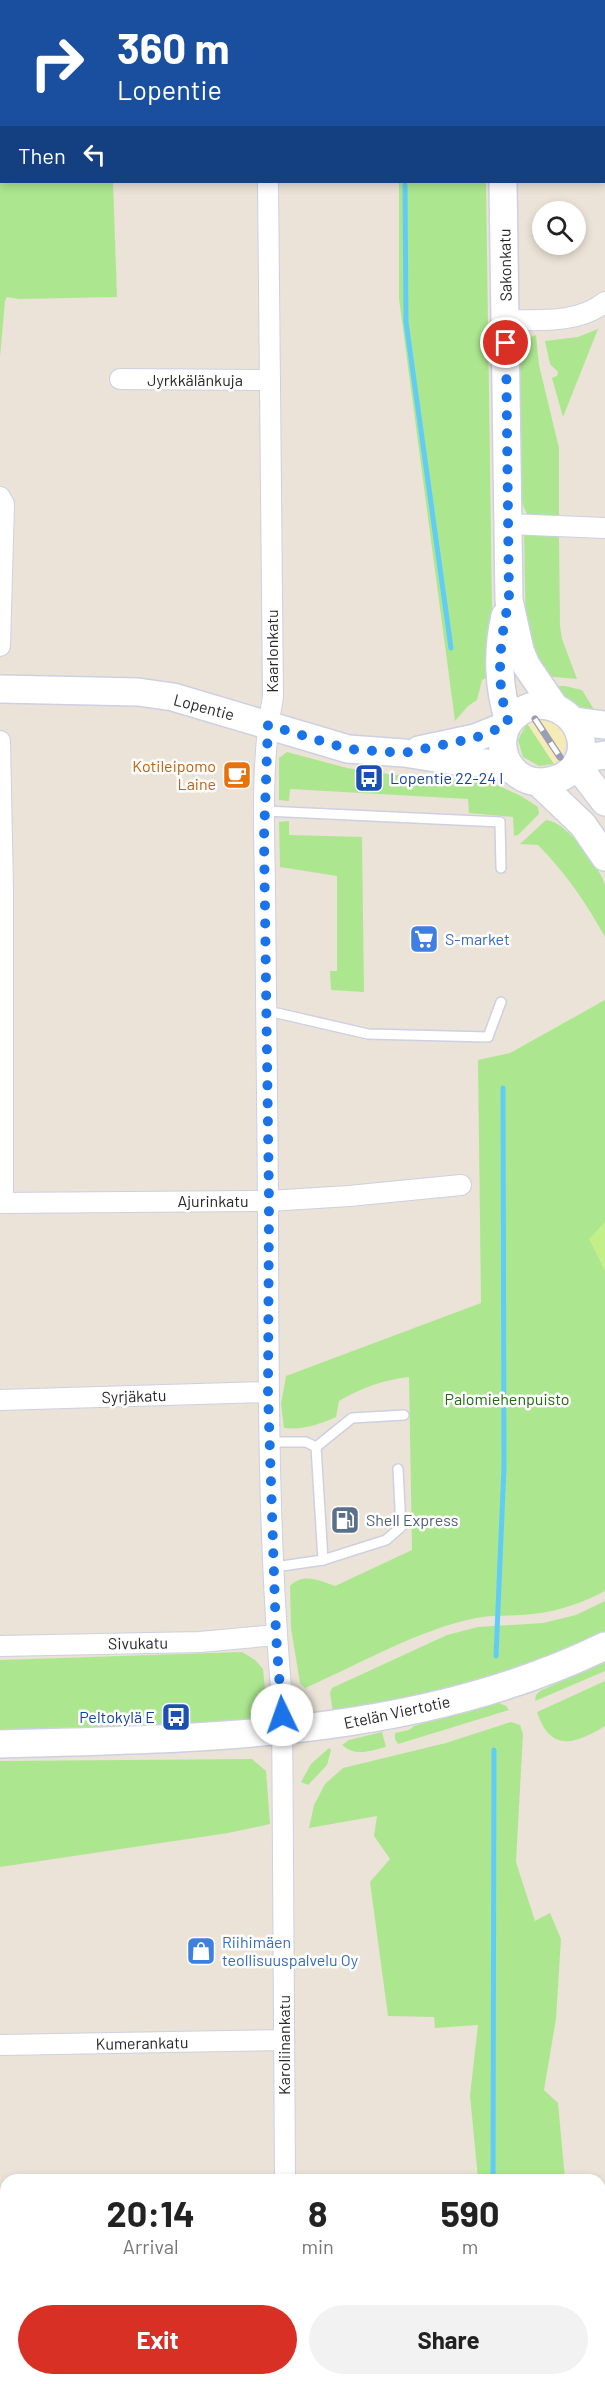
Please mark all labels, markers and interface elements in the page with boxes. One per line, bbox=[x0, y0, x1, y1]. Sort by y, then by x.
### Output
text: 360 m bbox=[117, 22, 230, 72]
icon: right bbox=[18, 24, 96, 102]
text: Lopentie bbox=[117, 73, 222, 105]
icon: left bbox=[78, 138, 111, 171]
text: Then bbox=[18, 142, 66, 168]
map controls bbox=[532, 201, 586, 255]
button: search bbox=[532, 201, 586, 255]
street label: Sakonkatu bbox=[494, 228, 515, 302]
pin bbox=[480, 317, 531, 368]
icon: arrive bbox=[489, 326, 522, 359]
street label: Jyrkkälänkuja bbox=[147, 370, 243, 389]
street label: Kaarlonkatu bbox=[262, 609, 281, 693]
street label: Lopentie bbox=[172, 689, 237, 724]
place label: Kotileipomo Laine bbox=[132, 756, 216, 793]
cafe icon: Kotileipomo Laine bbox=[221, 759, 253, 791]
bus stop icon: Lopentie 22-24 I bbox=[353, 762, 385, 794]
place label: Lopentie 22-24 I bbox=[390, 768, 504, 787]
supermarket icon: S-market bbox=[408, 923, 440, 955]
place label: S-market bbox=[445, 929, 510, 948]
street label: Ajurinkatu bbox=[177, 1191, 249, 1210]
street label: Syrjäkatu bbox=[101, 1385, 167, 1406]
park label: Palomiehenpuisto bbox=[445, 1389, 569, 1408]
fuel station icon: Shell Express bbox=[329, 1504, 361, 1536]
place label: Shell Express bbox=[366, 1510, 458, 1529]
street label: Sivukatu bbox=[108, 1632, 168, 1653]
position arrow bbox=[250, 1683, 314, 1747]
street label: Etelän Viertotie bbox=[342, 1691, 452, 1732]
bus stop icon: Peltokylä E bbox=[160, 1701, 192, 1733]
place label: Peltokylä E bbox=[79, 1707, 155, 1726]
place label: Riihimäen teollisuuspalvelu Oy bbox=[222, 1932, 359, 1969]
shop icon: Riihimäen teollisuuspalvelu Oy bbox=[185, 1935, 217, 1967]
street label: Karoliinankatu bbox=[274, 1995, 293, 2095]
street label: Kumerankatu bbox=[95, 2032, 189, 2053]
text: 20:14 bbox=[107, 2191, 195, 2234]
text: 8 bbox=[308, 2191, 327, 2234]
text: 590 bbox=[440, 2191, 499, 2234]
text: Arrival bbox=[123, 2234, 179, 2258]
text: min bbox=[301, 2234, 334, 2258]
text: m bbox=[462, 2234, 478, 2258]
button: Exit bbox=[18, 2305, 297, 2374]
button: Share bbox=[309, 2305, 588, 2374]

